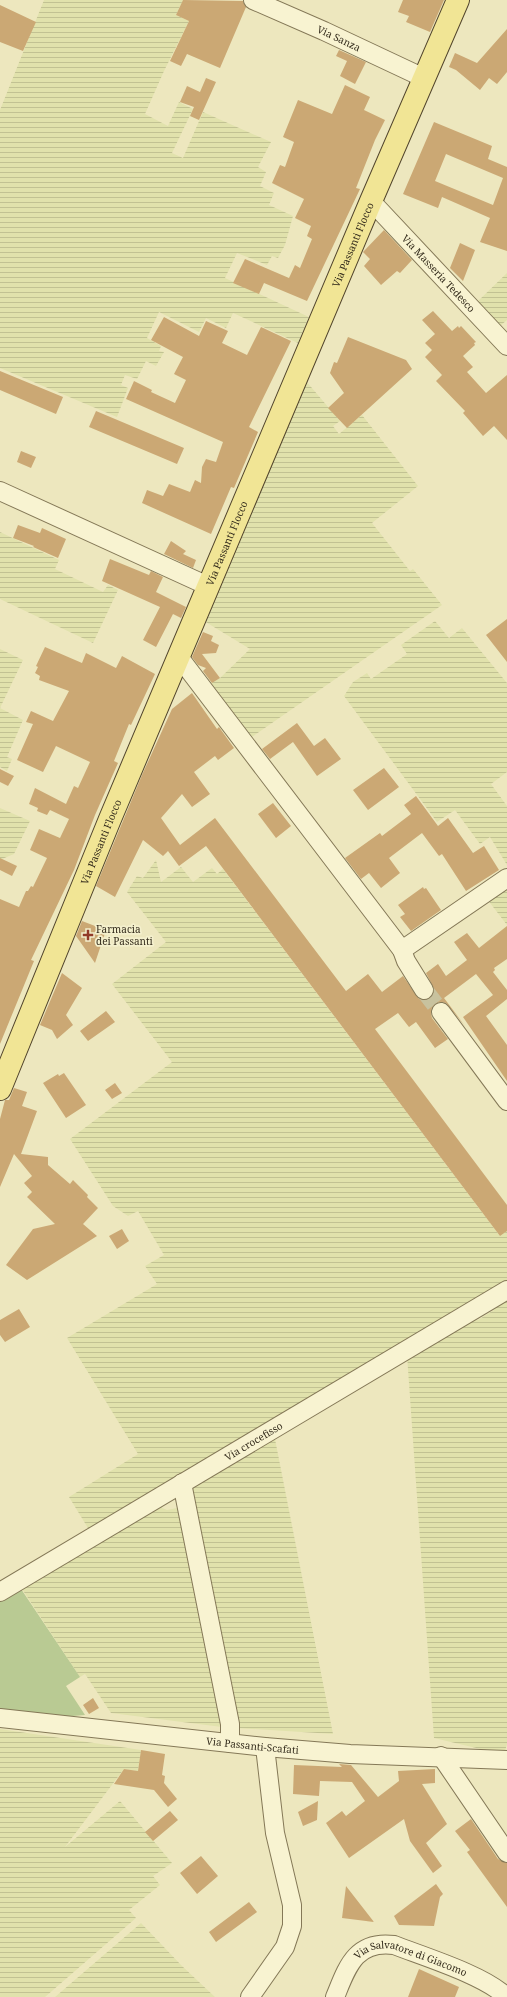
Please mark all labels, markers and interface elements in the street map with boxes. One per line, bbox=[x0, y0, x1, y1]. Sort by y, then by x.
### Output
street label: Via Sanza bbox=[315, 22, 363, 54]
street label: Via Passanti Flocco bbox=[328, 200, 377, 289]
street label: Via Masseria Tedesco bbox=[399, 231, 479, 315]
street label: Via Passanti Flocco bbox=[202, 498, 251, 588]
street label: Via Passanti Flocco bbox=[77, 797, 125, 886]
place label: Farmacia dei Passanti bbox=[96, 922, 154, 948]
marker: Farmacia dei Passanti bbox=[83, 930, 93, 940]
street label: Via crocefisso bbox=[222, 1418, 285, 1464]
street label: Via Passanti-Scafati bbox=[206, 1734, 300, 1757]
street label: Via Salvatore di Giacomo bbox=[351, 1937, 470, 1979]

